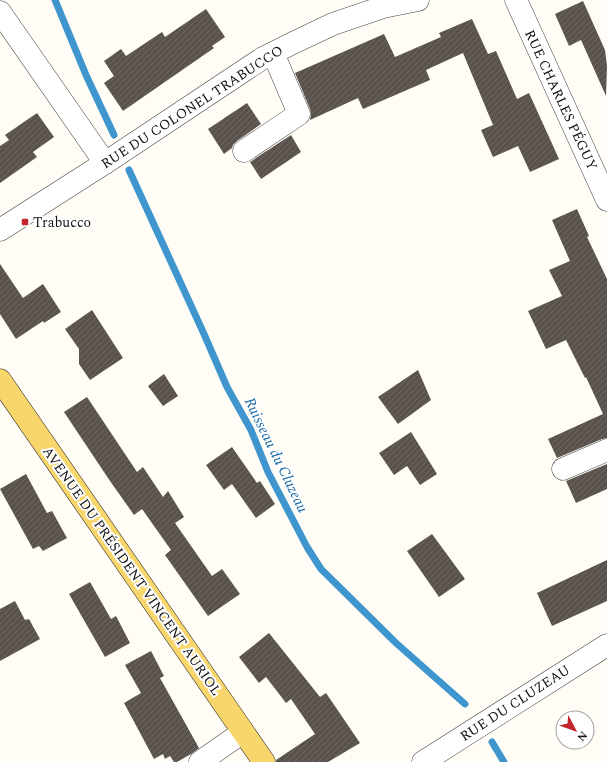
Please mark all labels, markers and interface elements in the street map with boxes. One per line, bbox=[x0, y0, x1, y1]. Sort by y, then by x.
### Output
street label: RUE CHARLES PÉGUY bbox=[519, 26, 603, 174]
street label: RUE DU COLONEL TRABUCCO bbox=[97, 40, 287, 174]
place label: Trabucco bbox=[33, 212, 91, 233]
marker: Trabucco bbox=[20, 217, 30, 227]
water label: Ruisseau du Cluzeau bbox=[238, 393, 314, 517]
street label: AVENUE DU PRÉSIDENT VINCENT AURIOL bbox=[37, 442, 227, 700]
street label: RUE DU CLUZEAU bbox=[456, 659, 574, 747]
north arrow bbox=[555, 710, 595, 750]
text: N bbox=[573, 727, 592, 745]

